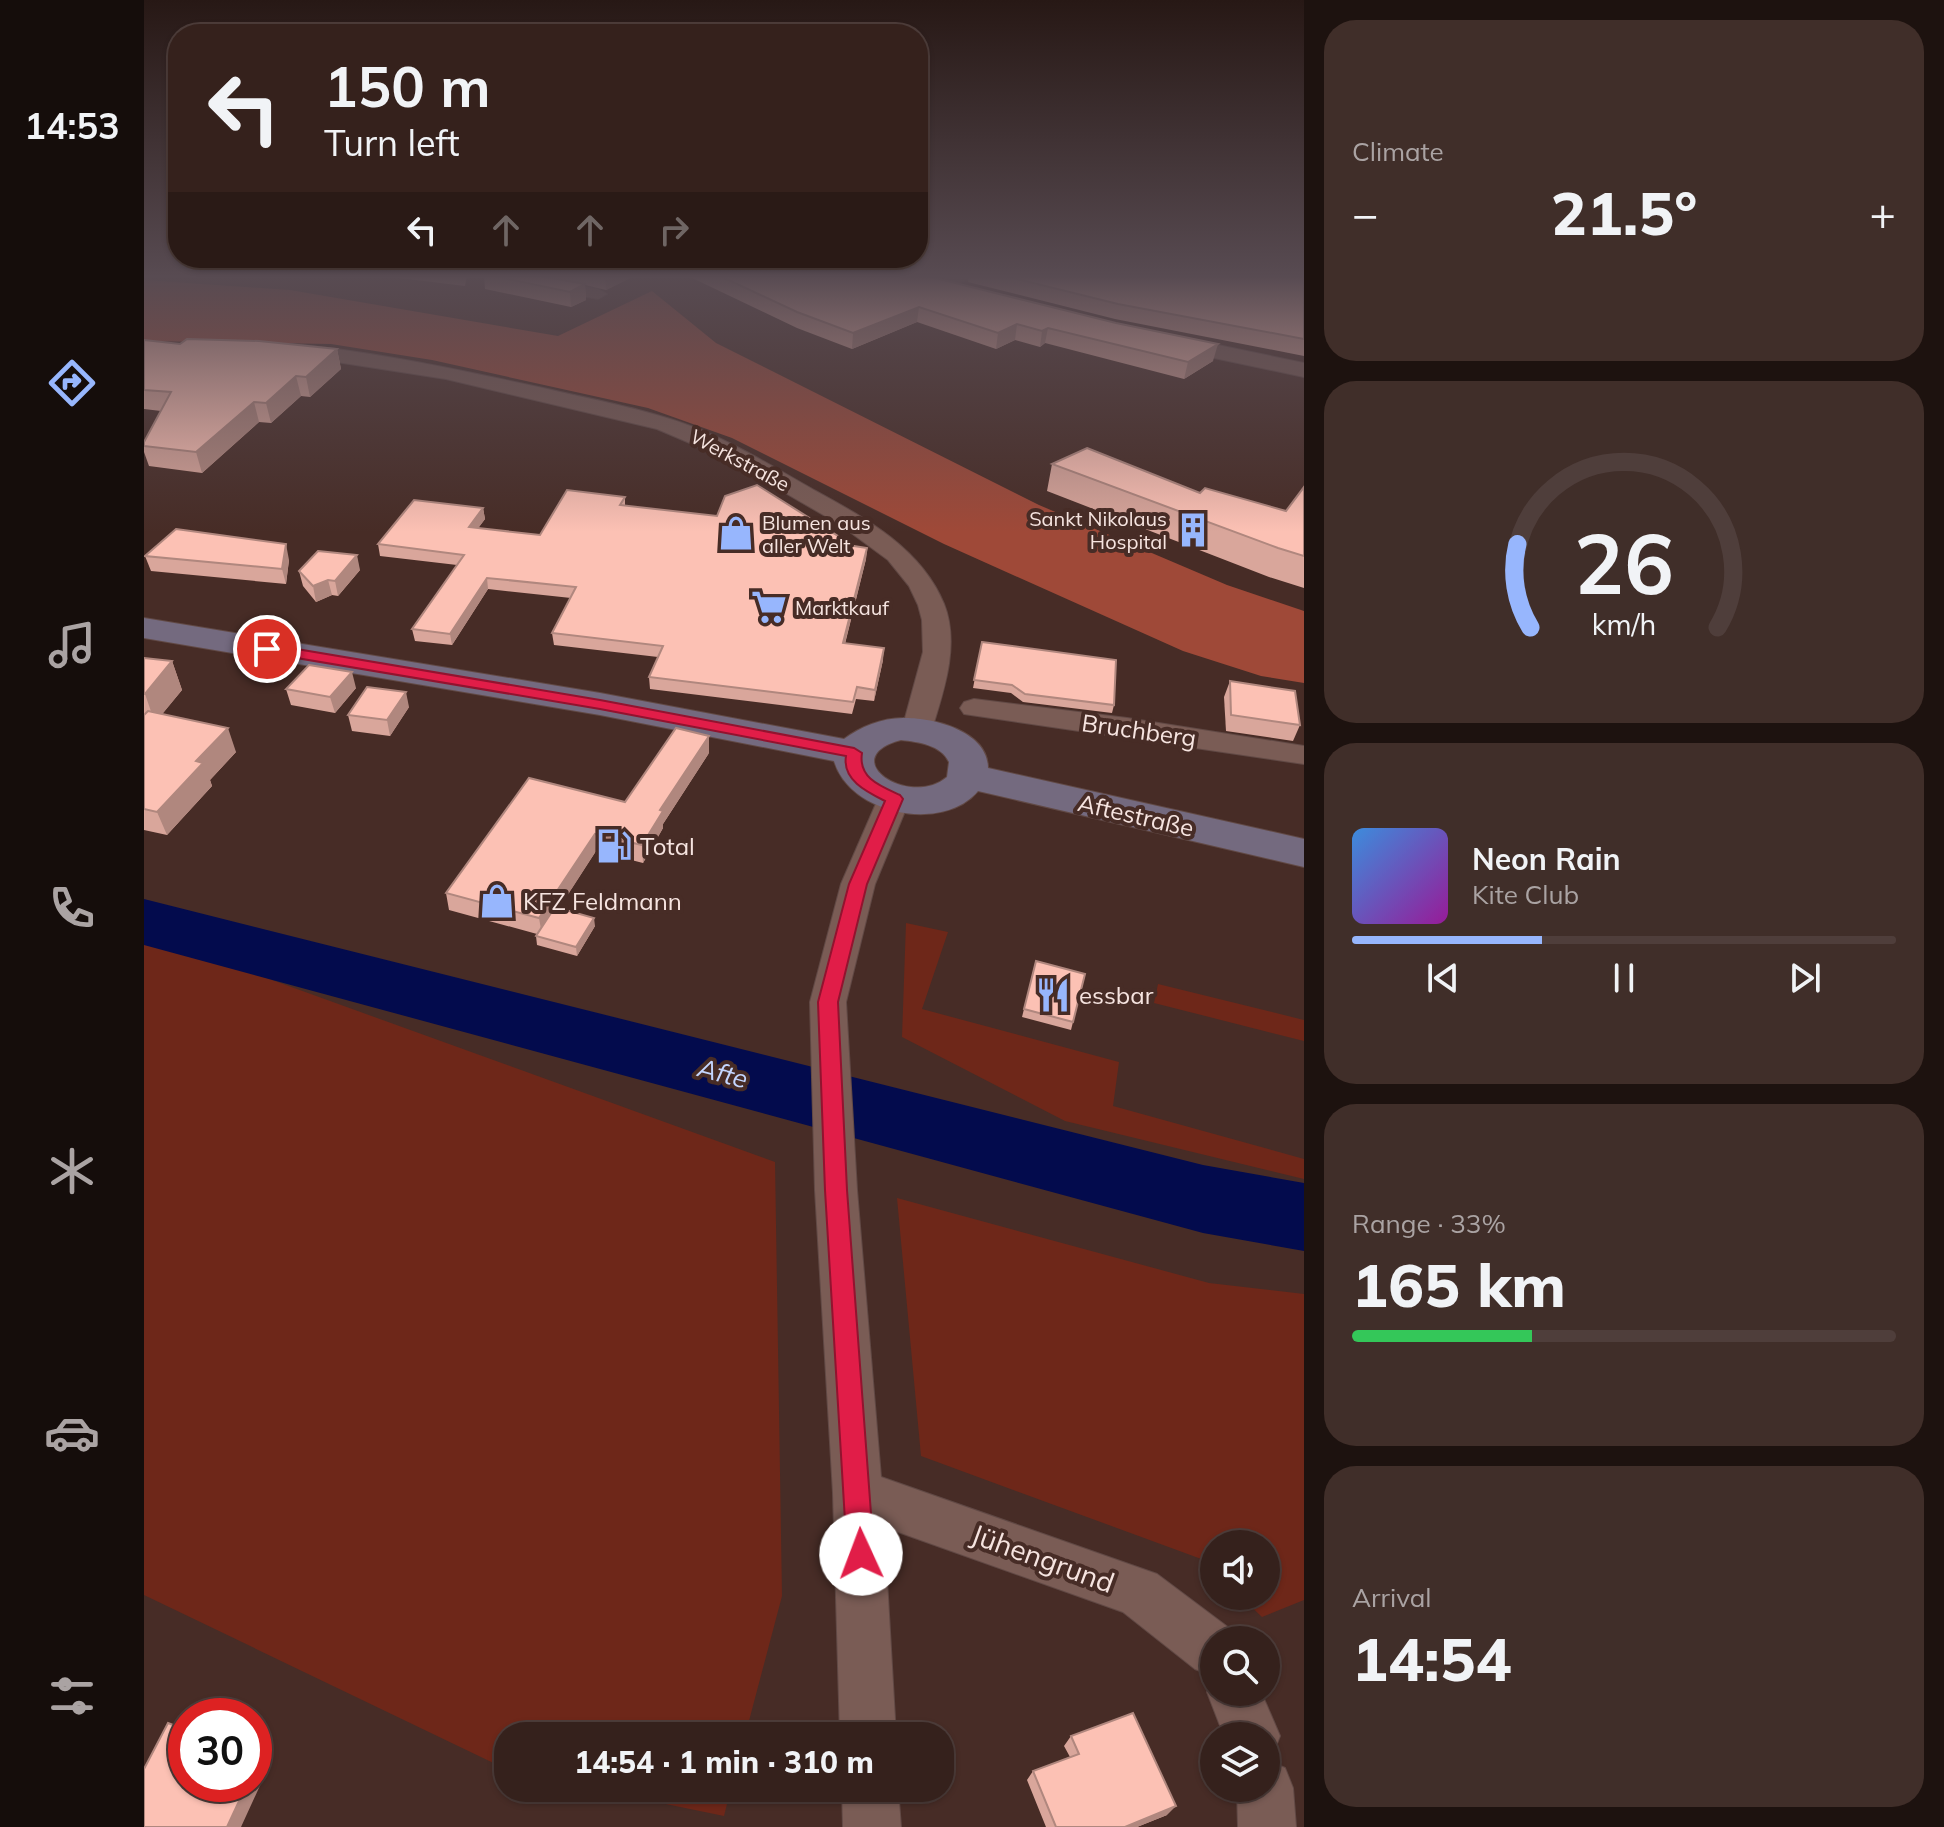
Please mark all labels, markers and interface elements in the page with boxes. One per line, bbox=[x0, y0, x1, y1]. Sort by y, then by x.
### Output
text: 150 m bbox=[324, 51, 491, 121]
icon: left bbox=[192, 56, 296, 160]
text: 14:53 bbox=[24, 103, 120, 148]
text: Turn left bbox=[324, 120, 460, 165]
text: Climate bbox=[1352, 135, 1444, 168]
text: 21.5° bbox=[1551, 175, 1697, 250]
text: − bbox=[1352, 186, 1378, 241]
text: + bbox=[1870, 186, 1896, 241]
icon: left bbox=[400, 208, 444, 252]
icon: ahead bbox=[484, 208, 528, 252]
icon: ahead bbox=[568, 208, 612, 252]
icon: right bbox=[652, 208, 696, 252]
icon: directions bbox=[44, 355, 100, 411]
street label: Werkstraße bbox=[686, 423, 794, 497]
place label: Sankt Nikolaus Hospital bbox=[1029, 506, 1167, 554]
place label: Blumen aus aller Welt bbox=[762, 510, 871, 558]
text: 26 bbox=[1574, 510, 1674, 615]
building icon: Sankt Nikolaus Hospital bbox=[1174, 511, 1212, 549]
shop icon: Blumen aus aller Welt bbox=[717, 514, 755, 552]
supermarket icon: Marktkauf bbox=[750, 588, 788, 626]
place label: Marktkauf bbox=[795, 595, 889, 620]
text: km/h bbox=[1592, 606, 1656, 642]
pin bbox=[233, 615, 301, 683]
icon: music bbox=[44, 617, 100, 673]
icon: arrive bbox=[245, 627, 289, 671]
street label: Bruchberg bbox=[1080, 707, 1198, 753]
street label: Aftestraße bbox=[1075, 787, 1197, 843]
fuel station icon: Total bbox=[595, 827, 633, 865]
place label: Total bbox=[640, 831, 695, 861]
text: Neon Rain bbox=[1472, 840, 1621, 878]
text: Kite Club bbox=[1472, 878, 1579, 911]
icon: phone bbox=[44, 880, 100, 936]
shop icon: KFZ Feldmann bbox=[478, 882, 516, 920]
place label: KFZ Feldmann bbox=[523, 886, 682, 916]
icon: previous bbox=[1421, 956, 1465, 1000]
icon: pause bbox=[1602, 956, 1646, 1000]
icon: next bbox=[1783, 956, 1827, 1000]
restaurant icon: essbar bbox=[1034, 976, 1072, 1014]
place label: essbar bbox=[1079, 980, 1154, 1010]
water label: Afte bbox=[694, 1050, 752, 1095]
icon: climate bbox=[44, 1143, 100, 1199]
text: Range · 33% bbox=[1352, 1207, 1506, 1240]
text: 165 km bbox=[1352, 1247, 1566, 1322]
icon: car bbox=[44, 1405, 100, 1461]
position arrow bbox=[819, 1512, 903, 1596]
street label: Jühengrund bbox=[967, 1516, 1119, 1600]
map controls bbox=[1200, 1530, 1280, 1802]
button: sound bbox=[1200, 1530, 1280, 1610]
text: Arrival bbox=[1352, 1581, 1432, 1614]
text: 14:54 bbox=[1352, 1621, 1512, 1696]
button: search bbox=[1200, 1626, 1280, 1706]
icon: filters bbox=[44, 1668, 100, 1724]
speed limit sign: 30 bbox=[168, 1698, 272, 1802]
button: layers bbox=[1200, 1722, 1280, 1802]
text: 14:54 · 1 min · 310 m bbox=[574, 1743, 874, 1781]

